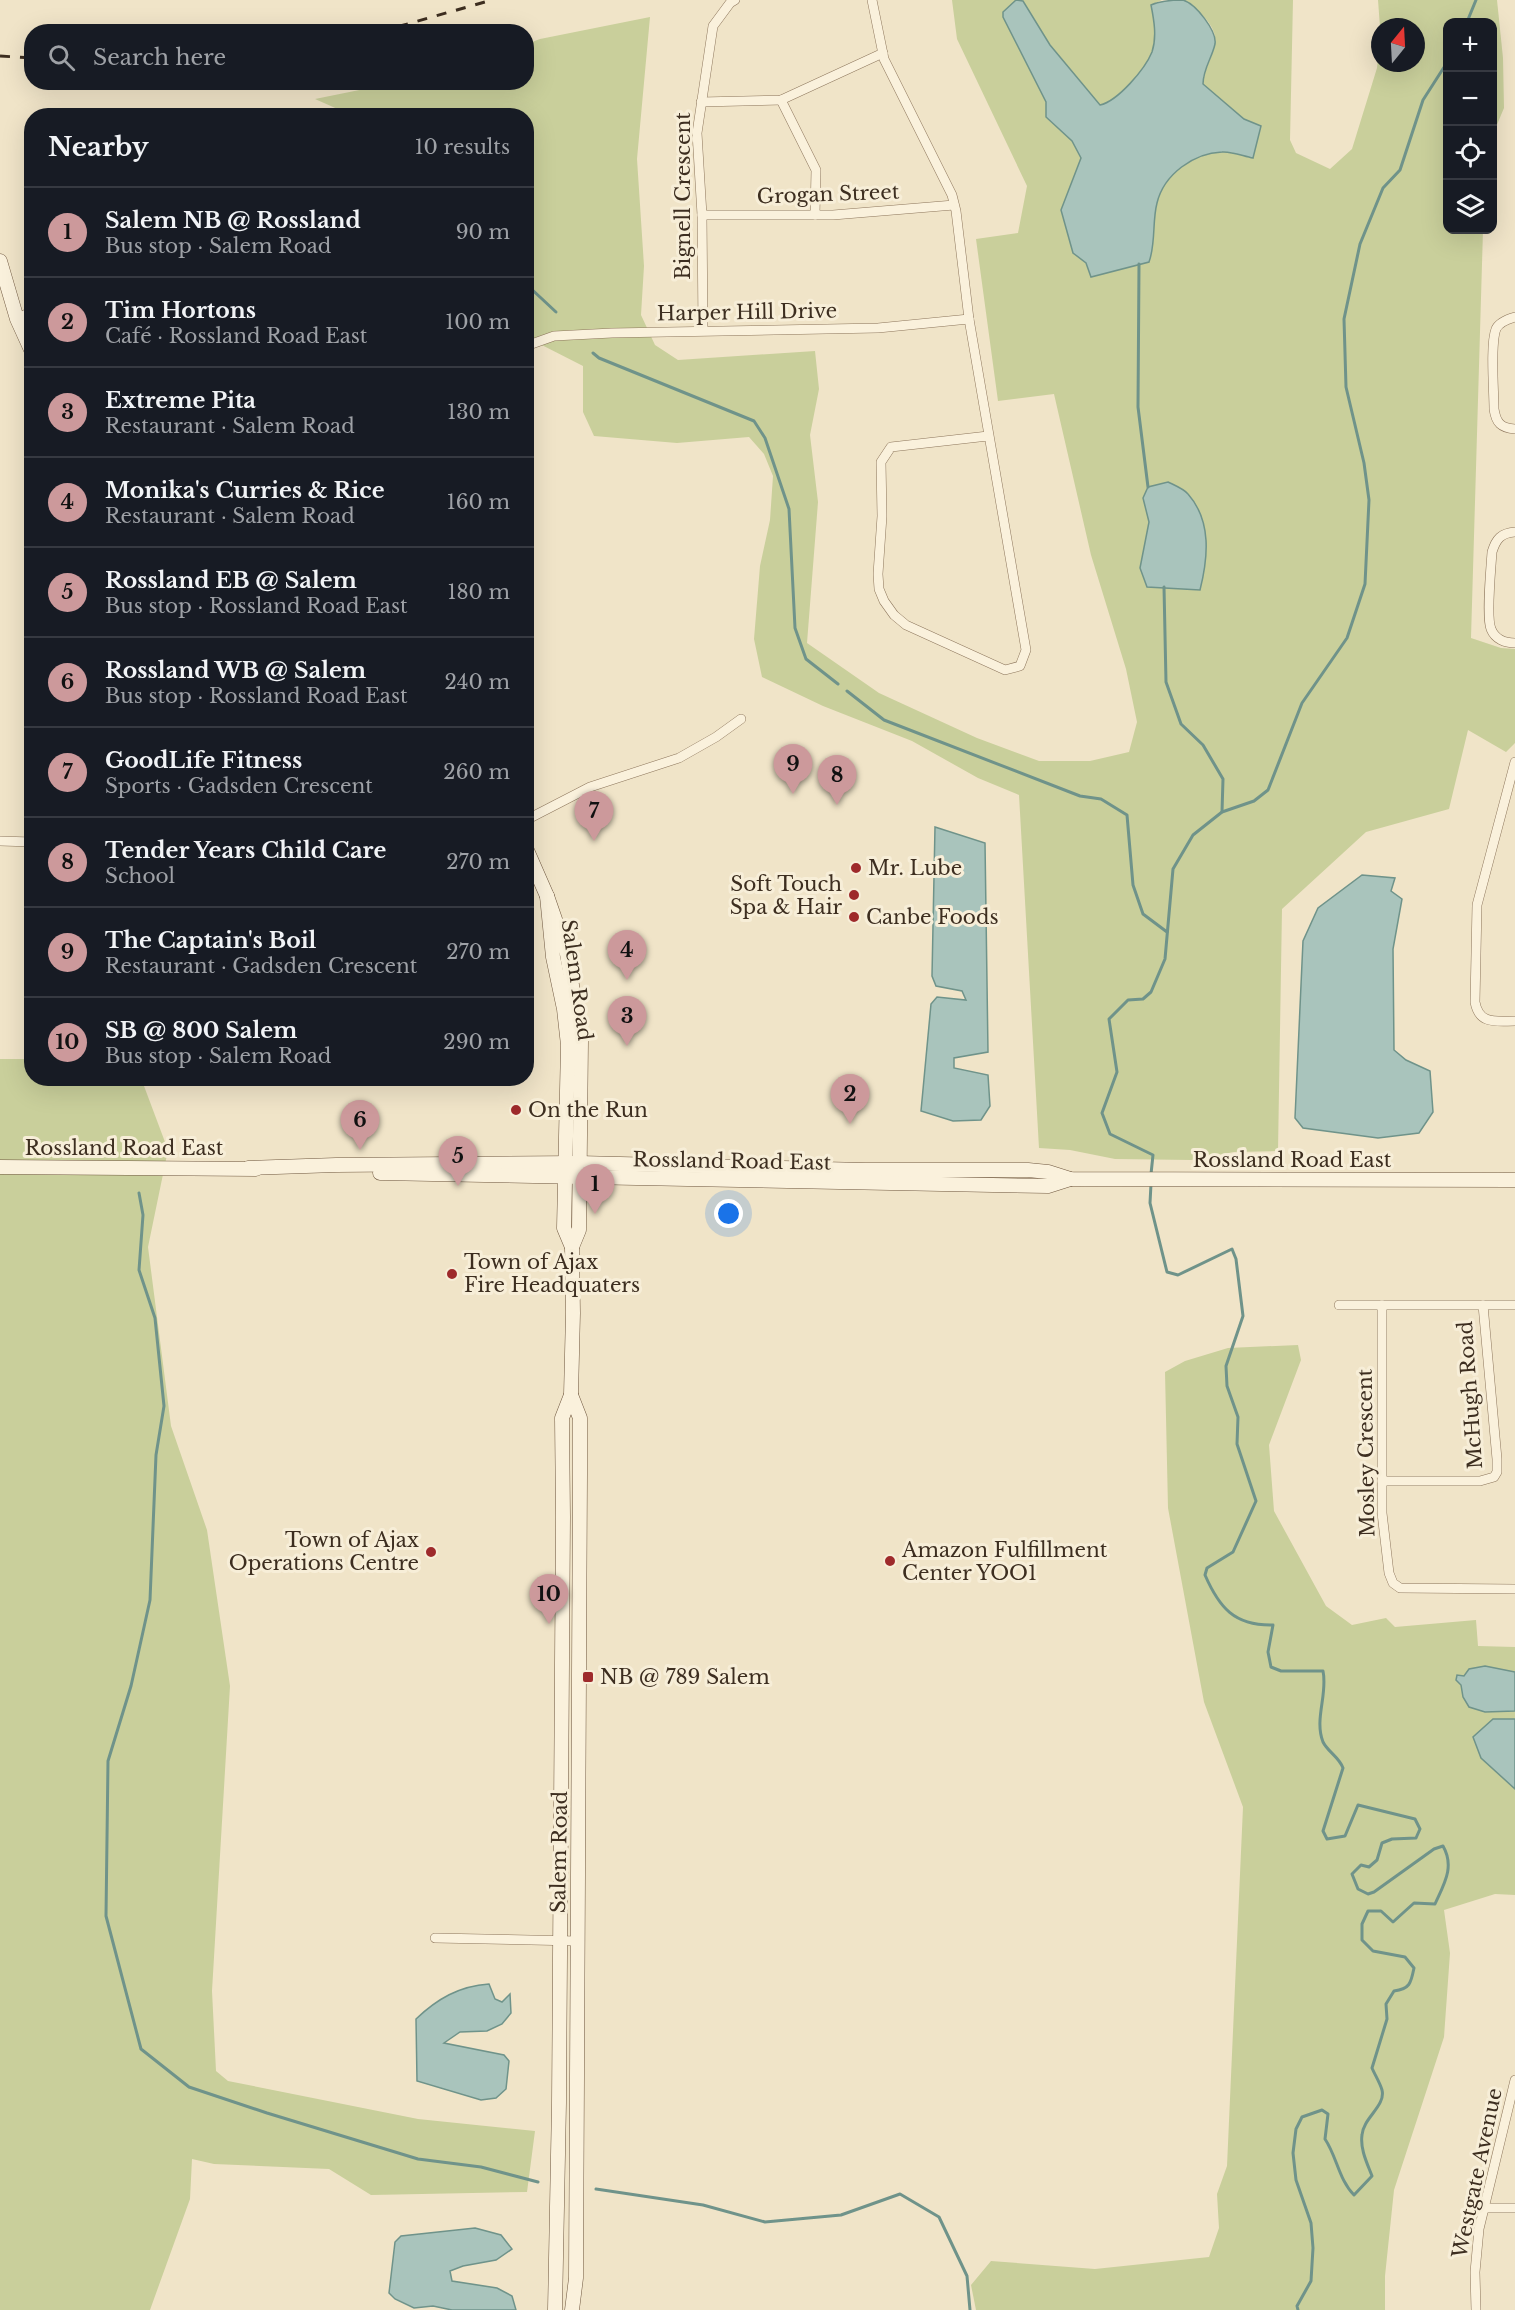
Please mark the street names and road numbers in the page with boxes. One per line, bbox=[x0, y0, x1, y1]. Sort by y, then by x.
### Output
street label: Bignell Crescent bbox=[671, 112, 695, 280]
street label: Grogan Street bbox=[756, 180, 900, 208]
street label: Harper Hill Drive bbox=[657, 298, 837, 326]
street label: Salem Road bbox=[557, 918, 597, 1042]
street label: Rossland Road East bbox=[25, 1136, 224, 1160]
street label: Rossland Road East bbox=[633, 1147, 832, 1175]
street label: Rossland Road East bbox=[1193, 1148, 1392, 1172]
street label: McHugh Road bbox=[1453, 1320, 1487, 1470]
street label: Mosley Crescent bbox=[1353, 1368, 1379, 1537]
street label: Salem Road bbox=[546, 1791, 572, 1913]
street label: Westgate Avenue bbox=[1447, 2086, 1507, 2261]

